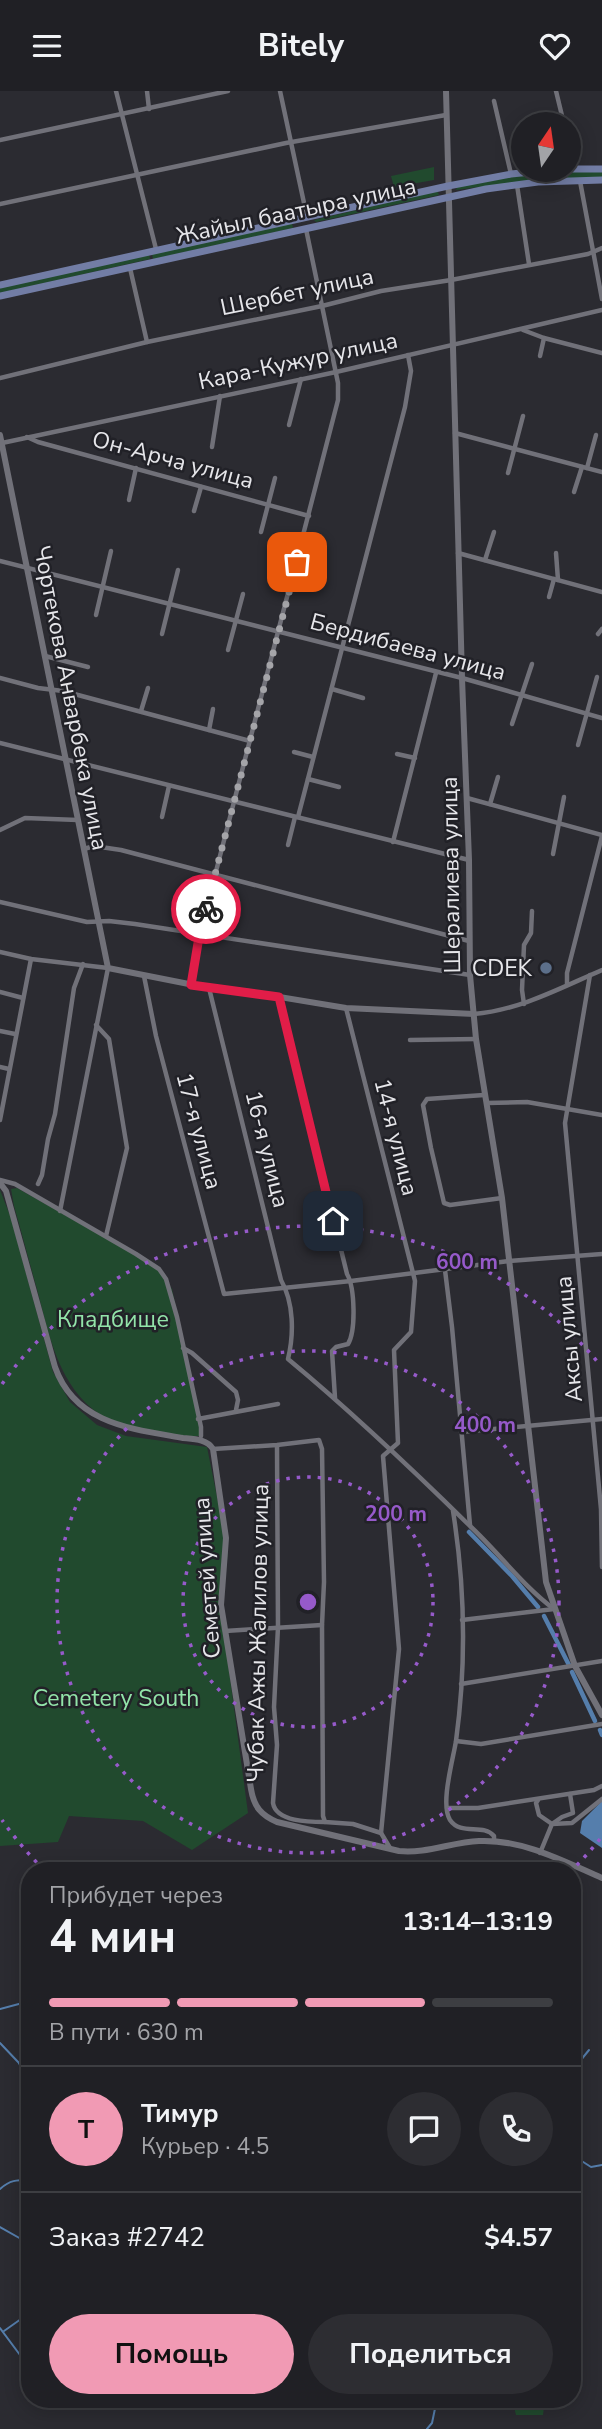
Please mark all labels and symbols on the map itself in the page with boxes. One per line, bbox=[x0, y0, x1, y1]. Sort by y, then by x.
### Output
north arrow bbox=[511, 112, 581, 182]
street label: Жайыл баатыра улица bbox=[173, 170, 419, 252]
street label: Шербет улица bbox=[217, 261, 377, 323]
street label: Кара-Кужур улица bbox=[196, 325, 400, 397]
street label: Он-Арча улица bbox=[89, 424, 257, 496]
pin bbox=[267, 532, 327, 592]
street label: Чортекова Анварбека улица bbox=[26, 543, 116, 853]
street label: Бердибаева улица bbox=[307, 606, 509, 688]
street label: Шералиева улица bbox=[434, 776, 468, 974]
courier bbox=[171, 874, 241, 944]
place label: CDEK bbox=[472, 953, 533, 984]
marker: CDEK bbox=[538, 960, 554, 976]
street label: 17-я улица bbox=[169, 1069, 229, 1193]
street label: 14-я улица bbox=[366, 1075, 426, 1199]
street label: 16-я улица bbox=[237, 1087, 297, 1211]
pin bbox=[303, 1191, 363, 1251]
text: 600 m bbox=[436, 1248, 498, 1276]
street label: Аксы улица bbox=[548, 1275, 590, 1403]
park label: Кладбище bbox=[57, 1304, 169, 1335]
text: 400 m bbox=[454, 1411, 516, 1439]
street label: Чубак Ажы Жалилов улица bbox=[240, 1483, 276, 1783]
street label: Семетей улица bbox=[186, 1496, 228, 1660]
text: 200 m bbox=[365, 1500, 427, 1528]
centre of rings bbox=[296, 1590, 320, 1614]
park label: Cemetery South bbox=[33, 1683, 199, 1714]

